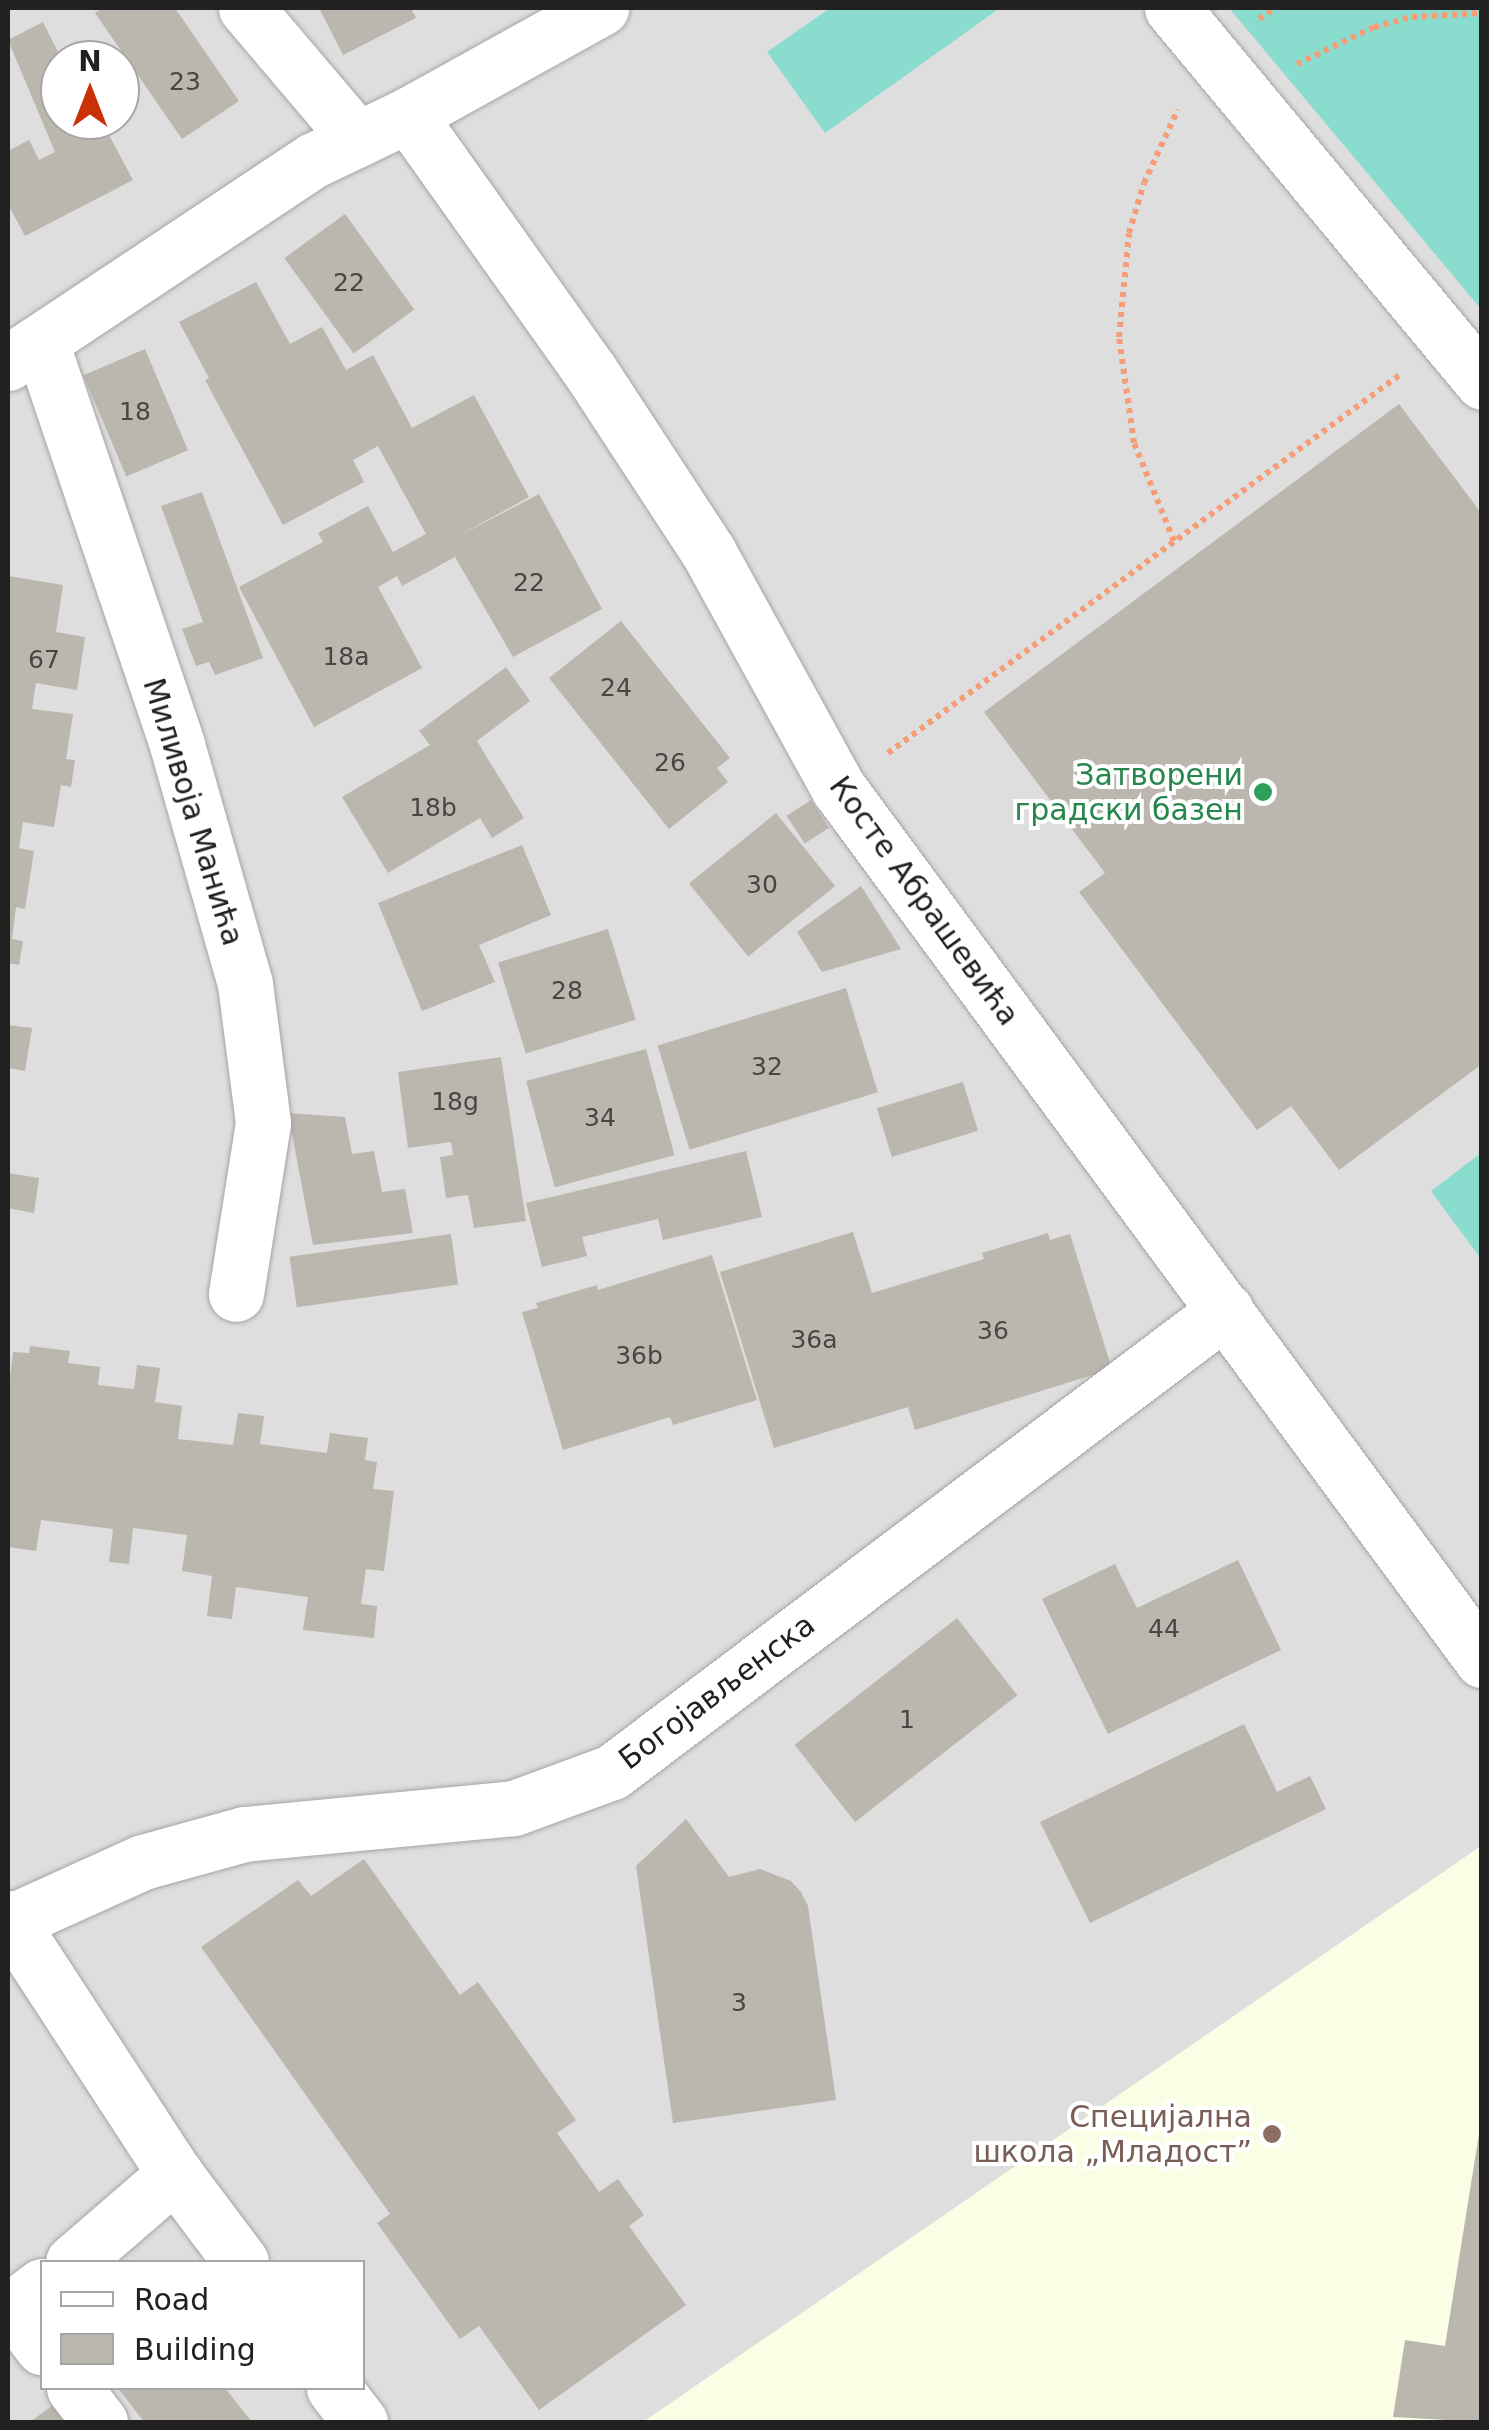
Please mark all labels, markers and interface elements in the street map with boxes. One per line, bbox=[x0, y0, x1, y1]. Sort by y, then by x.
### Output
north arrow bbox=[40, 40, 140, 140]
text: N bbox=[78, 45, 102, 78]
house number: 23 bbox=[169, 67, 201, 97]
house number: 22 bbox=[333, 268, 365, 298]
house number: 18 bbox=[119, 397, 151, 427]
house number: 22 bbox=[513, 568, 545, 598]
house number: 18a bbox=[322, 642, 370, 672]
house number: 67 bbox=[28, 645, 60, 675]
house number: 24 bbox=[600, 673, 632, 703]
street label: Миливоја Манића bbox=[135, 674, 251, 950]
house number: 26 bbox=[654, 748, 686, 778]
place label: Затворени градски базен bbox=[1015, 757, 1243, 828]
street label: Косте Абрашевића bbox=[822, 769, 1026, 1033]
marker: Затворени градски базен bbox=[1252, 781, 1274, 803]
house number: 18b bbox=[409, 793, 457, 823]
house number: 30 bbox=[746, 870, 778, 900]
house number: 28 bbox=[551, 976, 583, 1006]
house number: 32 bbox=[751, 1052, 783, 1082]
house number: 18g bbox=[431, 1087, 479, 1117]
house number: 34 bbox=[584, 1103, 616, 1133]
house number: 36 bbox=[977, 1316, 1009, 1346]
house number: 36a bbox=[790, 1325, 838, 1355]
house number: 36b bbox=[615, 1341, 663, 1371]
street label: Богојављенска bbox=[612, 1607, 822, 1777]
house number: 44 bbox=[1148, 1614, 1180, 1644]
house number: 1 bbox=[899, 1705, 915, 1735]
house number: 3 bbox=[731, 1988, 747, 2018]
place label: Специјална школа „Младост” bbox=[973, 2099, 1252, 2170]
marker: Специјална школа „Младост” bbox=[1261, 2123, 1283, 2145]
legend bbox=[40, 2260, 365, 2390]
text: Road bbox=[134, 2282, 209, 2317]
text: Building bbox=[134, 2332, 256, 2367]

